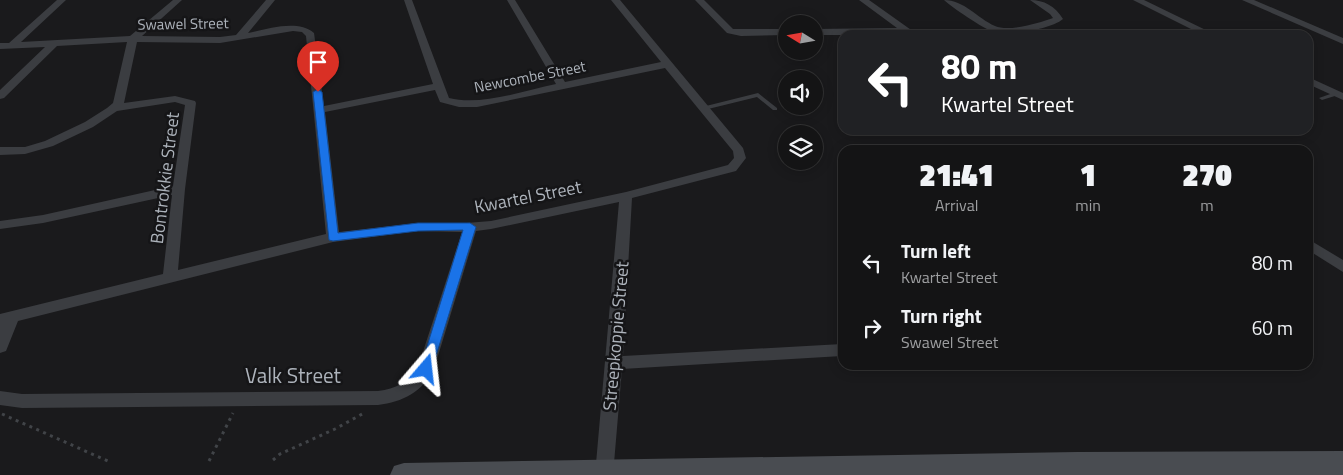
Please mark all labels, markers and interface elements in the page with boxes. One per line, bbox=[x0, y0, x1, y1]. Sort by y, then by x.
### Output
street label: Swawel Street bbox=[137, 11, 230, 36]
north arrow bbox=[778, 15, 822, 60]
map controls bbox=[778, 15, 823, 170]
text: 80 m bbox=[941, 39, 1017, 93]
pin bbox=[297, 41, 339, 92]
icon: arrive bbox=[304, 48, 332, 76]
icon: left bbox=[858, 50, 923, 115]
street label: Newcombe Street bbox=[472, 54, 588, 99]
button: sound bbox=[778, 70, 823, 115]
text: Kwartel Street bbox=[941, 87, 1074, 121]
street label: Bontrokkie Street bbox=[143, 110, 186, 245]
button: layers bbox=[778, 125, 823, 170]
text: 21:41 bbox=[919, 152, 994, 198]
text: 1 bbox=[1080, 152, 1096, 198]
text: 270 bbox=[1182, 152, 1232, 198]
street label: Kwartel Street bbox=[472, 173, 584, 220]
text: Arrival bbox=[935, 193, 978, 217]
text: min bbox=[1075, 193, 1101, 217]
text: m bbox=[1200, 193, 1214, 217]
text: Turn left bbox=[901, 236, 971, 265]
text: 80 m bbox=[1252, 248, 1293, 277]
icon: left bbox=[858, 249, 886, 277]
street label: Streepkoppie Street bbox=[596, 259, 636, 412]
text: Kwartel Street bbox=[901, 265, 998, 289]
text: Turn right bbox=[901, 301, 982, 330]
text: 60 m bbox=[1252, 313, 1293, 342]
icon: right bbox=[858, 314, 886, 342]
text: Swawel Street bbox=[901, 330, 998, 354]
position arrow bbox=[399, 342, 451, 394]
street label: Valk Street bbox=[245, 359, 342, 391]

